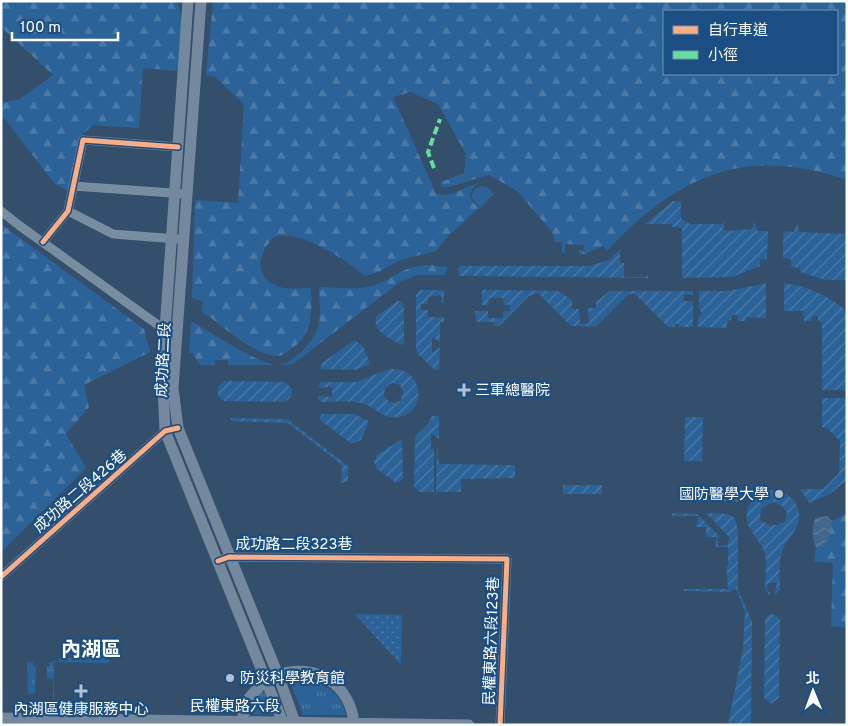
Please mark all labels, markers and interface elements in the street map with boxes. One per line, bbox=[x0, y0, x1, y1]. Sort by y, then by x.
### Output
scale bar bbox=[12, 10, 119, 42]
legend bbox=[663, 10, 838, 75]
text: 100 m bbox=[20, 19, 61, 38]
text: 自行車道 bbox=[708, 22, 768, 41]
text: 小徑 bbox=[708, 47, 738, 66]
street label: 成功路二段 bbox=[153, 322, 176, 398]
place label: 三軍總醫院 bbox=[475, 382, 550, 401]
marker: 三軍總醫院 bbox=[457, 383, 471, 397]
street label: 成功路二段426巷 bbox=[30, 446, 132, 538]
place label: 國防醫學大學 bbox=[679, 486, 769, 505]
marker: 國防醫學大學 bbox=[773, 488, 785, 500]
street label: 成功路二段323巷 bbox=[236, 536, 352, 555]
street label: 民權東路六段123巷 bbox=[481, 576, 504, 706]
district label: 內湖區 bbox=[61, 638, 121, 664]
north arrow bbox=[788, 666, 838, 716]
place label: 防災科學教育館 bbox=[240, 670, 345, 689]
text: 北 bbox=[806, 671, 820, 688]
marker: 防災科學教育館 bbox=[224, 672, 236, 684]
marker: 內湖區健康服務中心 bbox=[74, 684, 88, 698]
street label: 民權東路六段 bbox=[190, 698, 280, 717]
place label: 內湖區健康服務中心 bbox=[13, 701, 149, 720]

